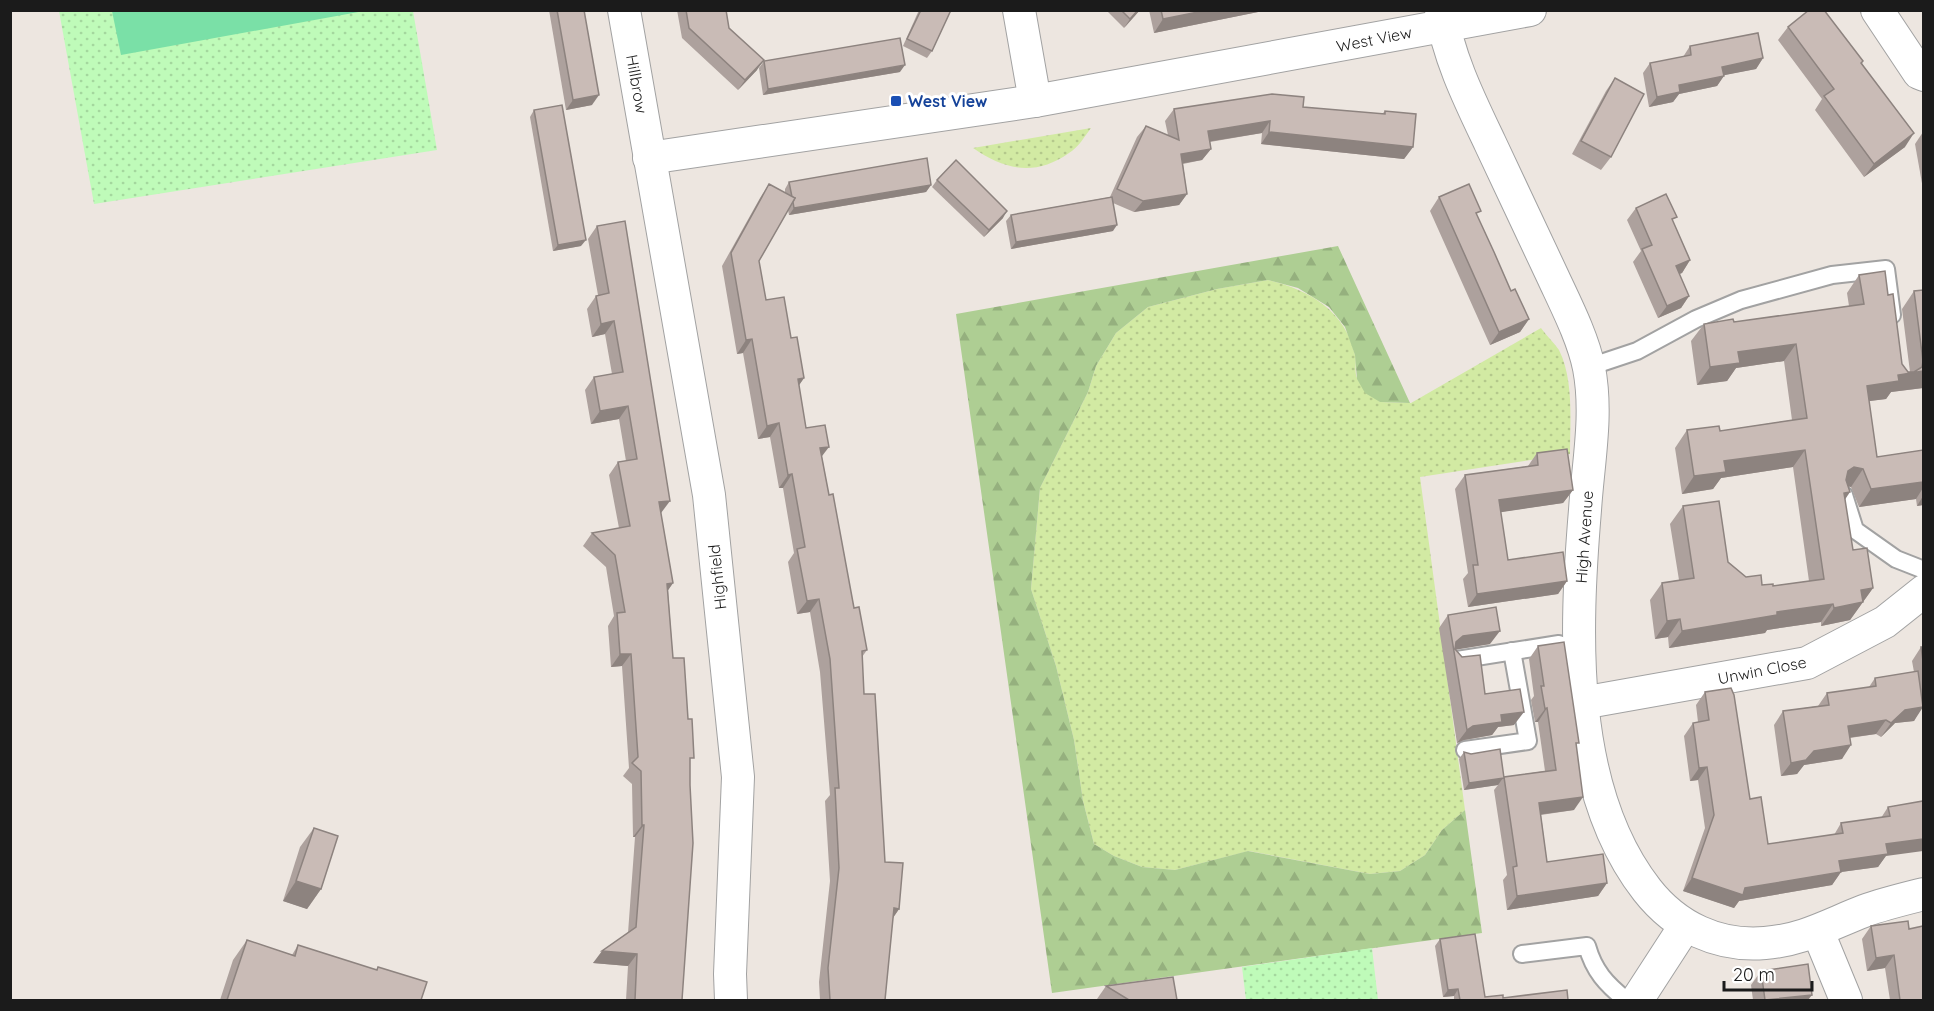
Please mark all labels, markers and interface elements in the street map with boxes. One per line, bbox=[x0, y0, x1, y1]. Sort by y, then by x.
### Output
street label: West View bbox=[1334, 22, 1414, 56]
street label: Hillbrow bbox=[622, 53, 652, 115]
place label: West View bbox=[908, 91, 987, 111]
marker: West View bbox=[889, 94, 903, 108]
street label: High Avenue bbox=[1571, 490, 1597, 584]
street label: Highfield bbox=[704, 543, 730, 611]
street label: Unwin Close bbox=[1716, 652, 1808, 688]
scale bar bbox=[1724, 954, 1812, 992]
text: 20 m bbox=[1733, 963, 1775, 986]

